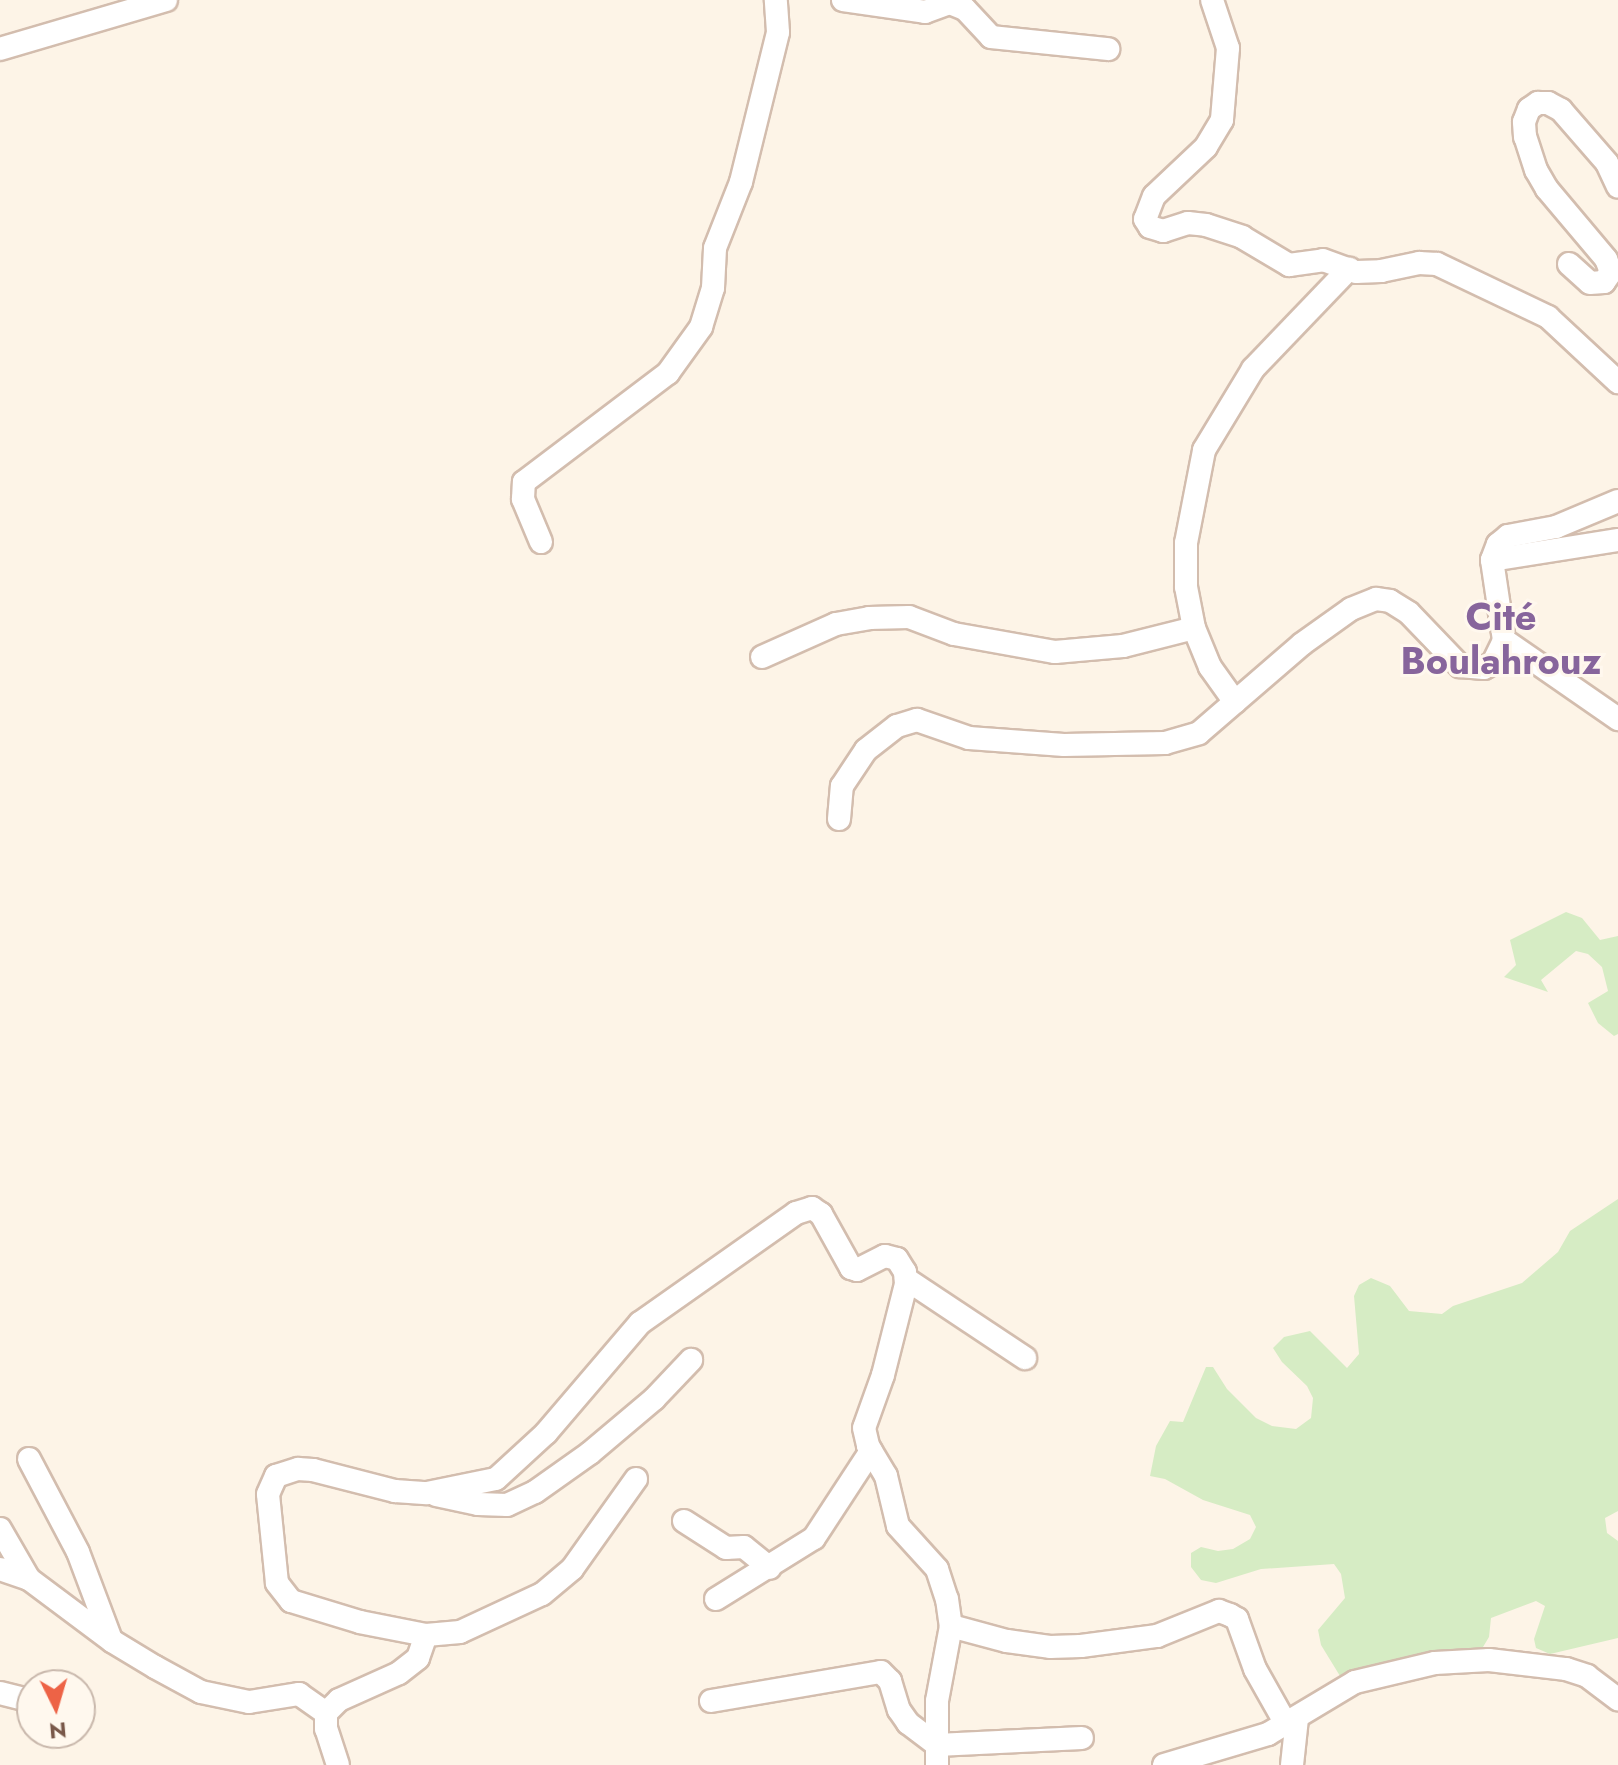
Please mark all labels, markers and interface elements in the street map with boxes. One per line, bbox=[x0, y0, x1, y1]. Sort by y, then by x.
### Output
district label: Cité Boulahrouz bbox=[1400, 594, 1602, 684]
north arrow bbox=[16, 1669, 96, 1749]
text: N bbox=[48, 1714, 68, 1748]

